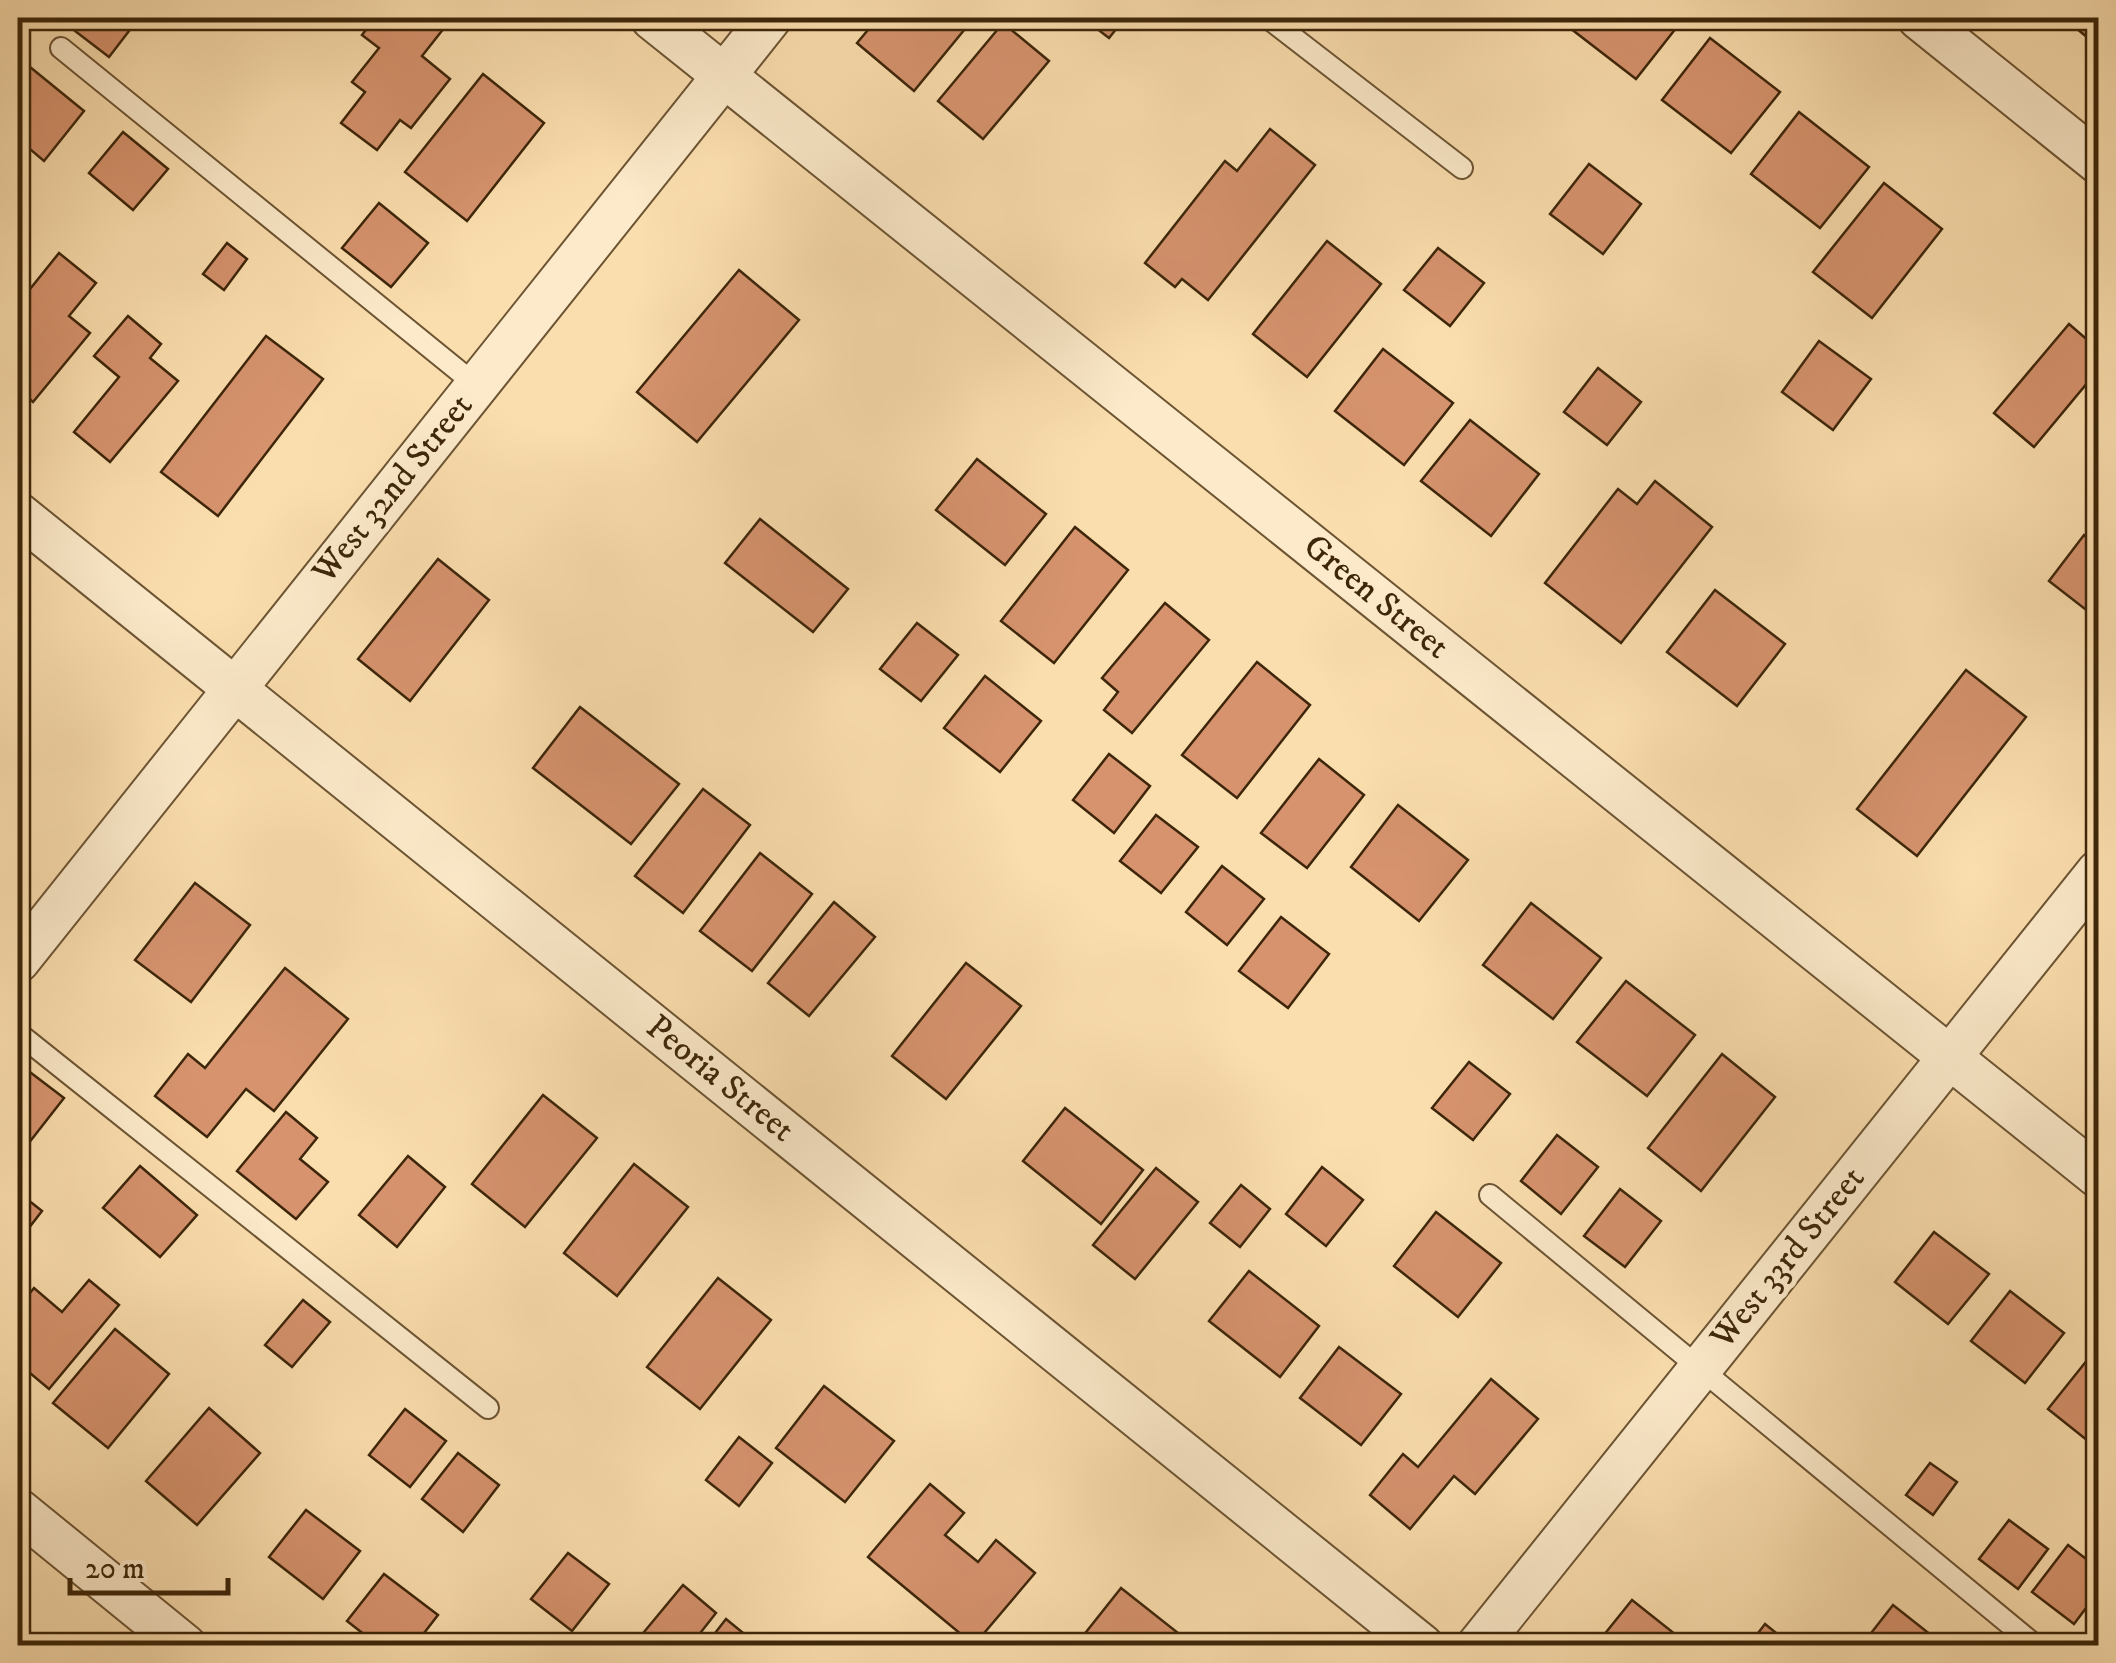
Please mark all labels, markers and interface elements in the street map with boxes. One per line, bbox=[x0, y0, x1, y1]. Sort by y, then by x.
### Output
street label: West 32nd Street bbox=[302, 385, 483, 594]
street label: Green Street bbox=[1294, 525, 1458, 669]
street label: Peoria Street bbox=[637, 1006, 803, 1152]
street label: West 33rd Street bbox=[1700, 1158, 1875, 1359]
scale bar bbox=[70, 1533, 228, 1595]
text: 20 m bbox=[85, 1551, 145, 1588]

